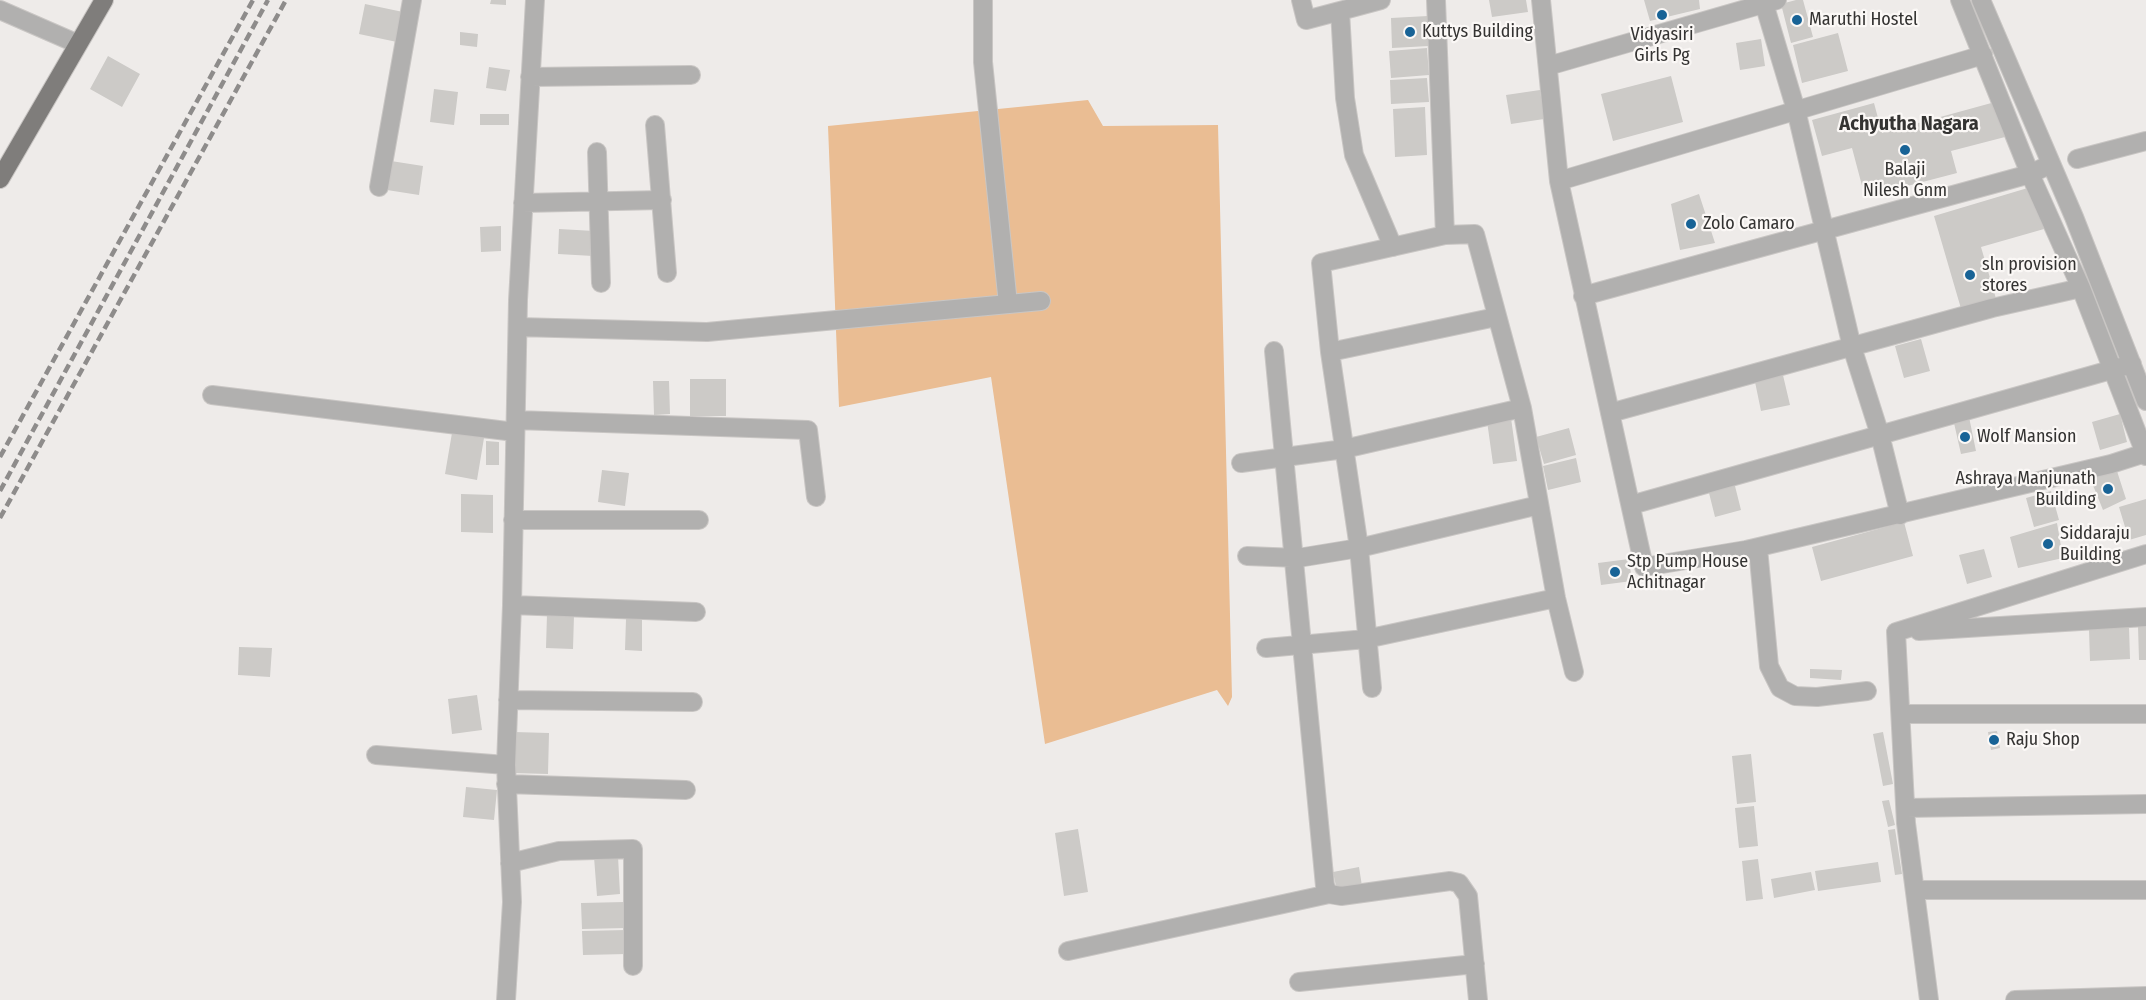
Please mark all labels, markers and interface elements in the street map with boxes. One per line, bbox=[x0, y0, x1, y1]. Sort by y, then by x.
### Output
marker: Vidyasiri Girls Pg bbox=[1655, 8, 1669, 22]
place label: Maruthi Hostel bbox=[1809, 9, 1918, 31]
marker: Maruthi Hostel bbox=[1790, 13, 1804, 27]
place label: Kuttys Building bbox=[1422, 21, 1533, 43]
place label: Vidyasiri Girls Pg bbox=[1631, 24, 1693, 66]
marker: Kuttys Building bbox=[1403, 25, 1417, 39]
district label: Achyutha Nagara bbox=[1839, 112, 1979, 136]
marker: Balaji Nilesh Gnm bbox=[1898, 143, 1912, 157]
place label: Balaji Nilesh Gnm bbox=[1863, 159, 1947, 201]
place label: Zolo Camaro bbox=[1703, 213, 1795, 235]
marker: Zolo Camaro bbox=[1684, 217, 1698, 231]
place label: sln provision stores bbox=[1982, 254, 2077, 296]
marker: sln provision stores bbox=[1963, 268, 1977, 282]
place label: Wolf Mansion bbox=[1977, 426, 2077, 448]
marker: Wolf Mansion bbox=[1958, 430, 1972, 444]
place label: Ashraya Manjunath Building bbox=[1956, 468, 2096, 510]
marker: Ashraya Manjunath Building bbox=[2101, 482, 2115, 496]
place label: Siddaraju Building bbox=[2060, 523, 2130, 566]
marker: Siddaraju Building bbox=[2041, 537, 2055, 551]
place label: Stp Pump House Achitnagar bbox=[1627, 551, 1748, 594]
marker: Stp Pump House Achitnagar bbox=[1608, 565, 1622, 579]
place label: Raju Shop bbox=[2006, 729, 2080, 751]
marker: Raju Shop bbox=[1987, 733, 2001, 747]

